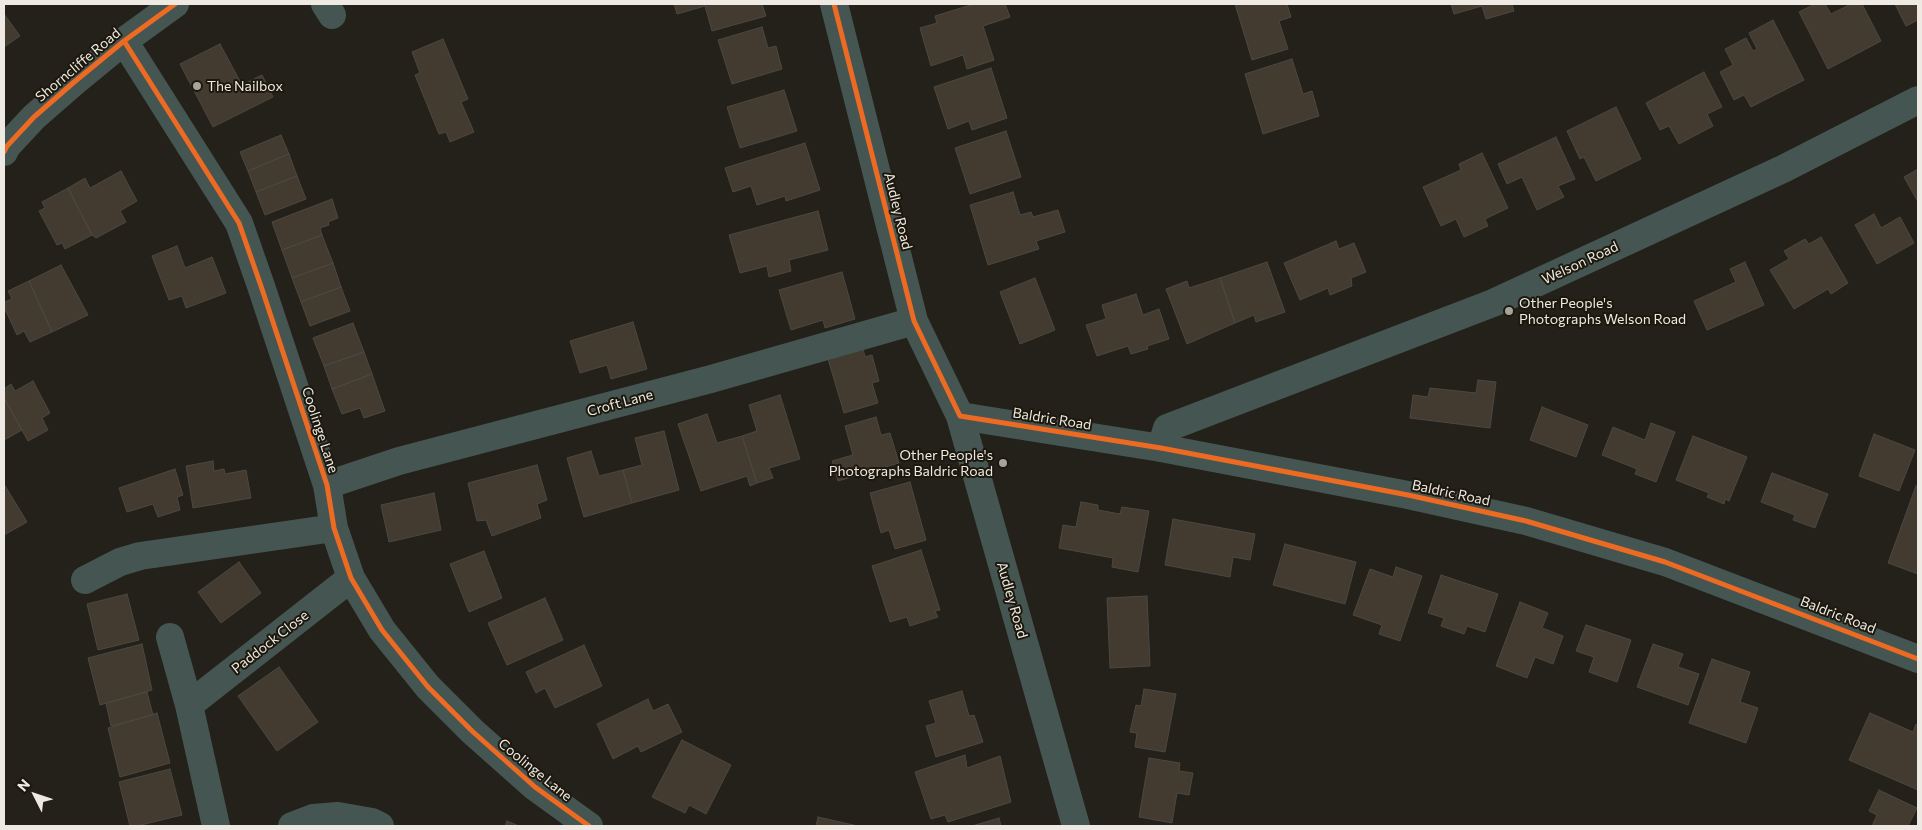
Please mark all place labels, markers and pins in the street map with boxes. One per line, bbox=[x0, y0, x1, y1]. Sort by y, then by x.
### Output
place label: The Nailbox bbox=[207, 78, 283, 94]
marker: The Nailbox bbox=[191, 80, 203, 92]
place label: Other People's Photographs Welson Road bbox=[1519, 295, 1686, 328]
marker: Other People's Photographs Welson Road bbox=[1503, 305, 1515, 317]
place label: Other People's Photographs Baldric Road bbox=[829, 447, 993, 480]
marker: Other People's Photographs Baldric Road bbox=[997, 457, 1009, 469]

